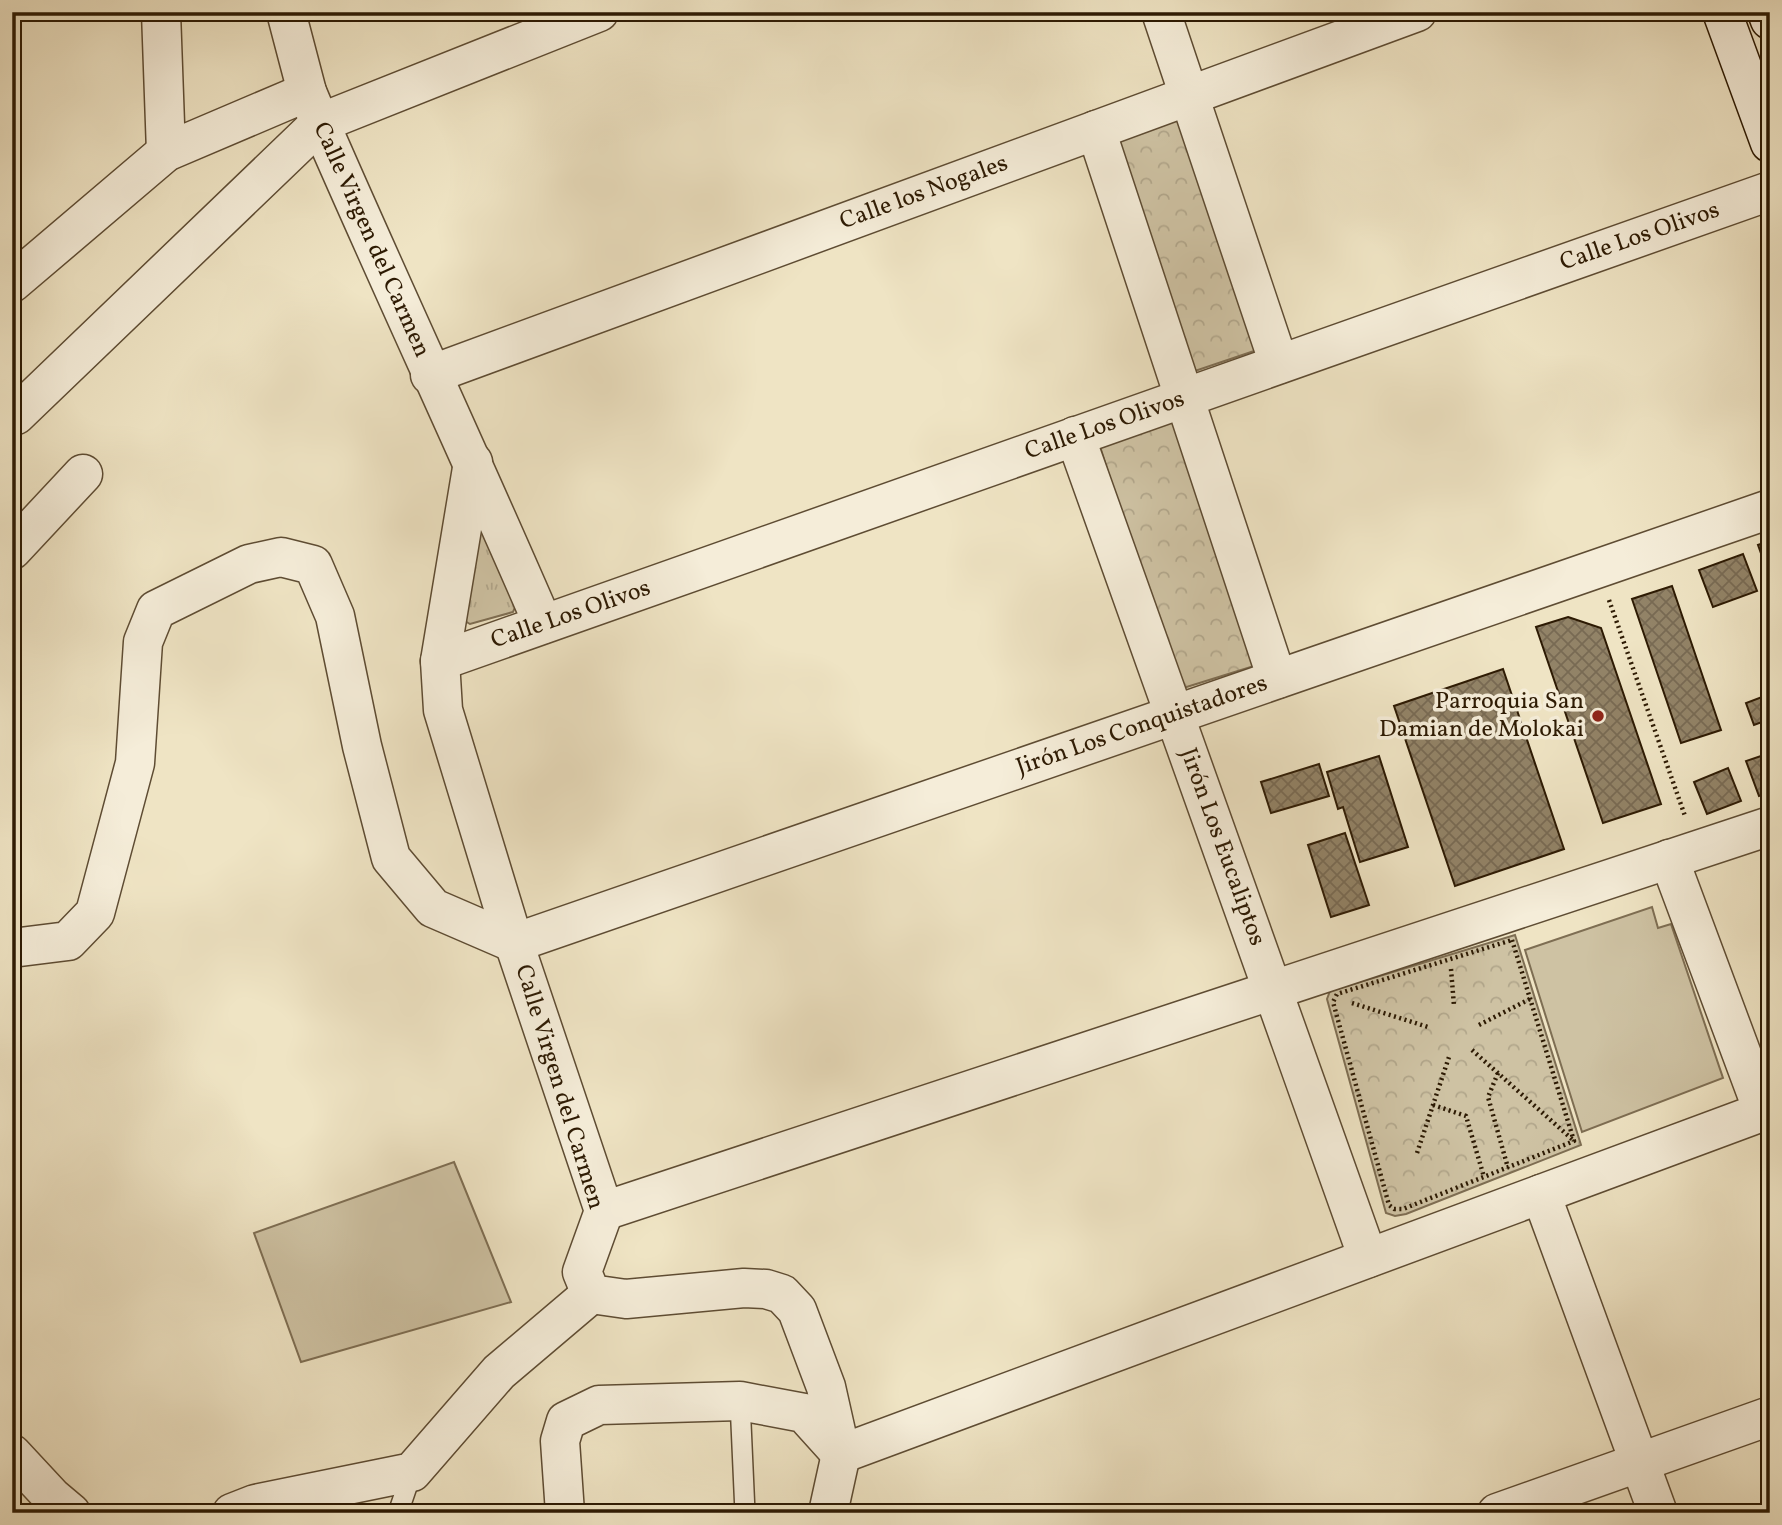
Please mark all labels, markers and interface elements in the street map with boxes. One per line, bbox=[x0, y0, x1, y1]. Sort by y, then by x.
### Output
street label: Calle Virgen del Carmen bbox=[304, 117, 438, 363]
street label: Calle los Nogales bbox=[835, 147, 1013, 239]
street label: Calle Los Olivos bbox=[1556, 194, 1724, 280]
street label: Calle Los Olivos bbox=[1021, 383, 1189, 469]
street label: Calle Los Olivos bbox=[487, 572, 655, 658]
street label: Jirón Los Conquistadores bbox=[1012, 667, 1272, 785]
place label: Parroquia San Damian de Molokai bbox=[1379, 685, 1584, 747]
marker: Parroquia San Damian de Molokai bbox=[1590, 708, 1606, 724]
street label: Jirón Los Eucaliptos bbox=[1170, 743, 1274, 951]
street label: Calle Virgen del Carmen bbox=[506, 960, 612, 1214]

